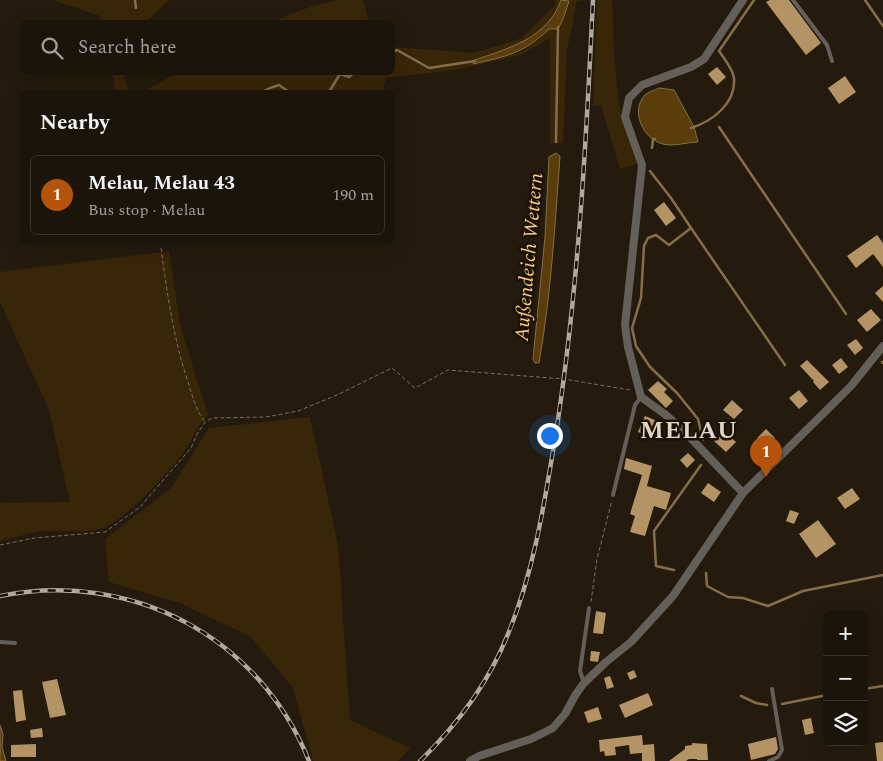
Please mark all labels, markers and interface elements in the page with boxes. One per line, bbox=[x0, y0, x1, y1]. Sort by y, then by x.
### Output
search box bbox=[20, 20, 395, 75]
text: Search here bbox=[78, 33, 177, 62]
icon: search bbox=[38, 34, 66, 62]
text: Nearby bbox=[40, 107, 110, 139]
text: Melau, Melau 43 bbox=[88, 169, 235, 198]
water label: Außendeich Wettern bbox=[507, 171, 551, 343]
text: 1 bbox=[53, 183, 61, 207]
text: 190 m bbox=[332, 183, 374, 207]
text: Bus stop · Melau bbox=[88, 198, 205, 222]
district label: MELAU bbox=[640, 413, 738, 449]
your location bbox=[537, 423, 563, 449]
pin: 1 bbox=[750, 436, 782, 477]
map controls bbox=[823, 611, 868, 746]
button: + bbox=[823, 611, 868, 656]
button: − bbox=[823, 656, 868, 701]
button: layers bbox=[823, 701, 868, 746]

